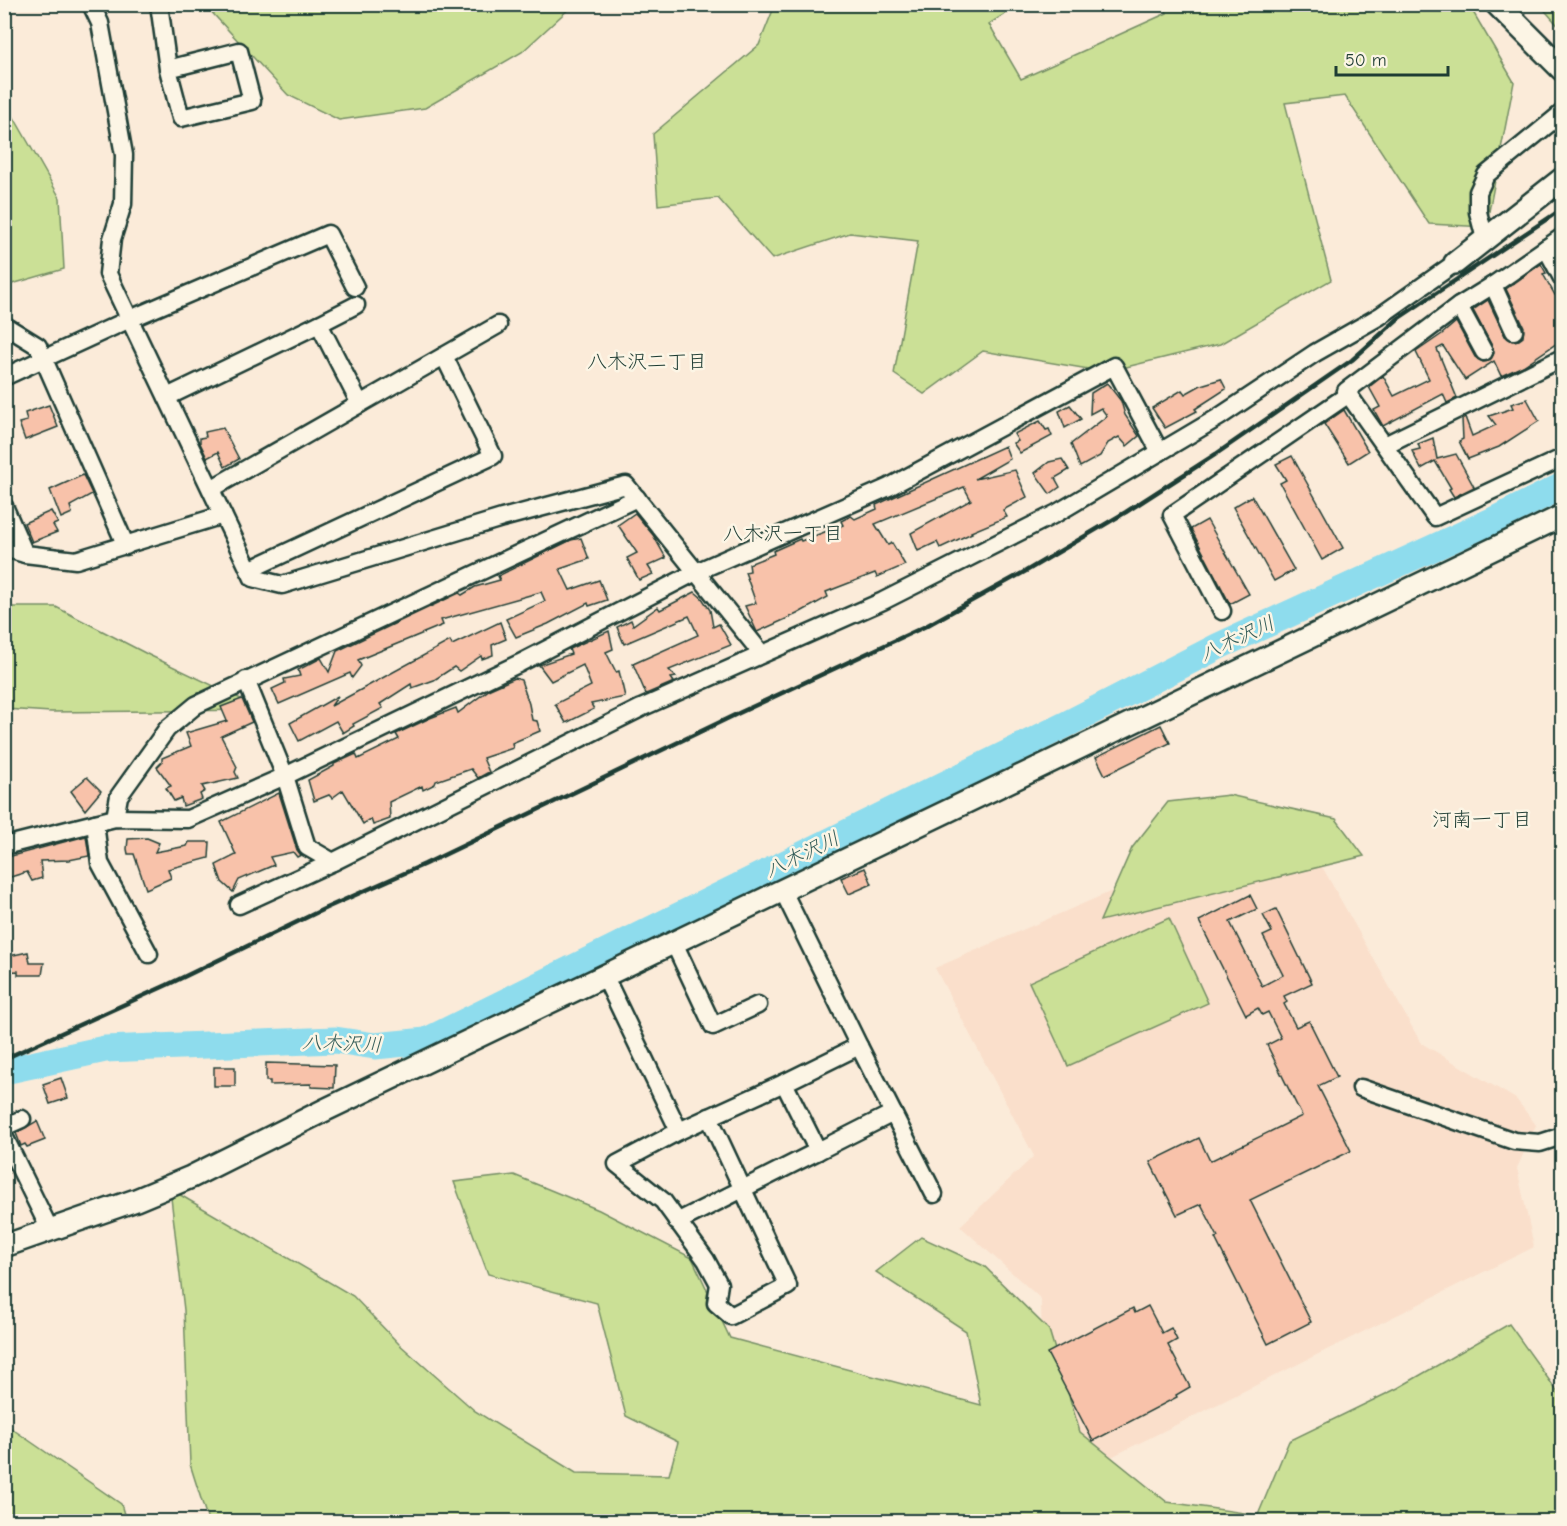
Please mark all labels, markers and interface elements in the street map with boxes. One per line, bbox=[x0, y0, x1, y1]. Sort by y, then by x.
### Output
scale bar bbox=[1336, 39, 1448, 77]
text: 50 m bbox=[1345, 50, 1387, 71]
district label: 八木沢二丁目 bbox=[587, 350, 707, 373]
district label: 八木沢一丁目 bbox=[723, 522, 843, 545]
water label: 八木沢川 bbox=[1196, 611, 1278, 666]
district label: 河南一丁目 bbox=[1432, 808, 1532, 831]
water label: 八木沢川 bbox=[761, 827, 843, 882]
water label: 八木沢川 bbox=[302, 1031, 382, 1056]

